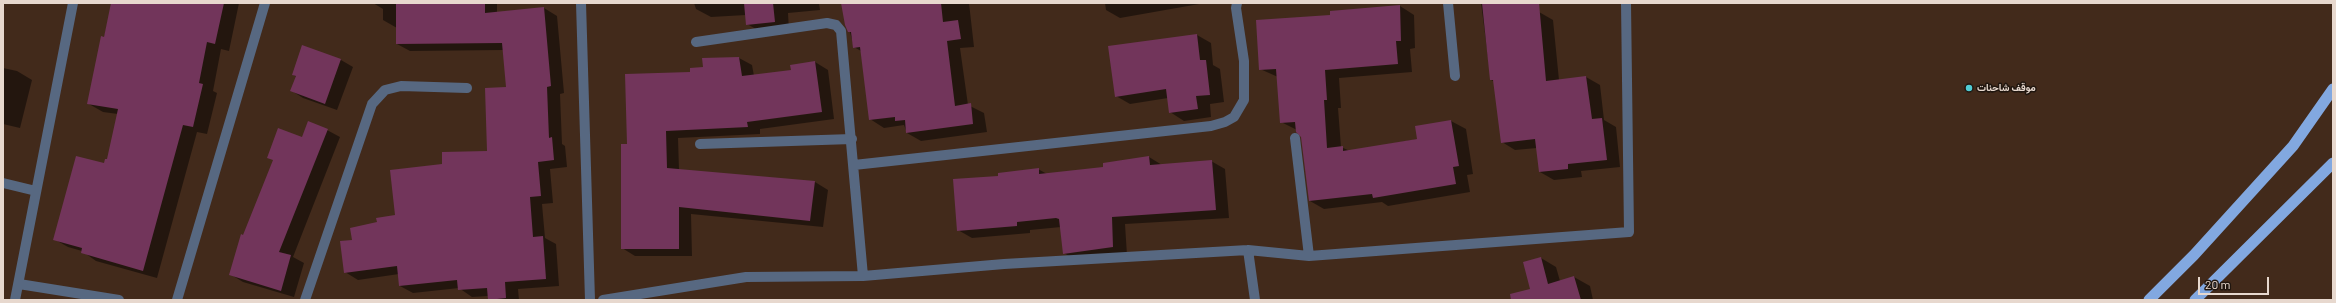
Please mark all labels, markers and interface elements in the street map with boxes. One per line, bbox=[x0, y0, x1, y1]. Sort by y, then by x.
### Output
place label: موقف شاحنات bbox=[1977, 82, 2036, 94]
marker: موقف شاحنات bbox=[1964, 83, 1974, 93]
scale bar bbox=[2200, 269, 2271, 295]
text: 20 m bbox=[2205, 277, 2231, 291]

